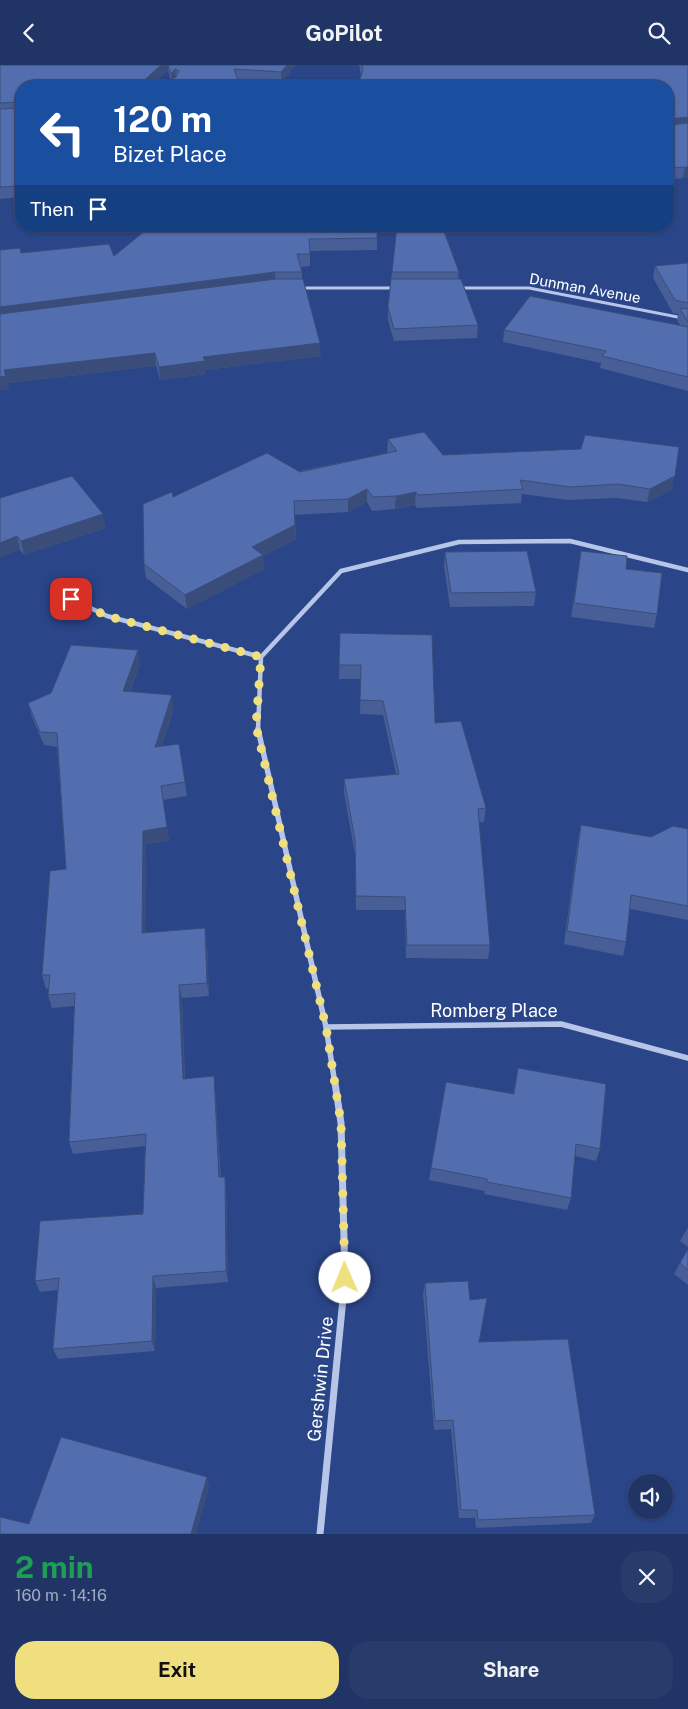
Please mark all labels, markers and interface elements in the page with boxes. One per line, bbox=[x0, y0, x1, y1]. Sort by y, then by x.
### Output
icon: back bbox=[15, 19, 43, 47]
icon: search bbox=[645, 19, 673, 47]
text: GoPilot bbox=[305, 20, 383, 46]
text: 120 m bbox=[113, 99, 212, 140]
icon: left bbox=[30, 100, 95, 165]
text: Bizet Place bbox=[113, 141, 227, 167]
icon: arrive bbox=[84, 195, 112, 223]
text: Then bbox=[30, 198, 74, 220]
street label: Dunman Avenue bbox=[528, 270, 642, 306]
pin bbox=[50, 578, 92, 620]
icon: arrive bbox=[57, 585, 85, 613]
street label: Romberg Place bbox=[430, 1000, 558, 1021]
position arrow bbox=[318, 1251, 370, 1303]
street label: Gershwin Drive bbox=[303, 1315, 337, 1443]
map controls bbox=[628, 1474, 673, 1519]
button: sound bbox=[628, 1474, 673, 1519]
text: 2 min bbox=[15, 1549, 94, 1585]
button: close bbox=[621, 1551, 673, 1603]
text: 160 m · 14:16 bbox=[15, 1586, 107, 1605]
button: Exit bbox=[15, 1641, 339, 1699]
button: Share bbox=[349, 1641, 673, 1699]

